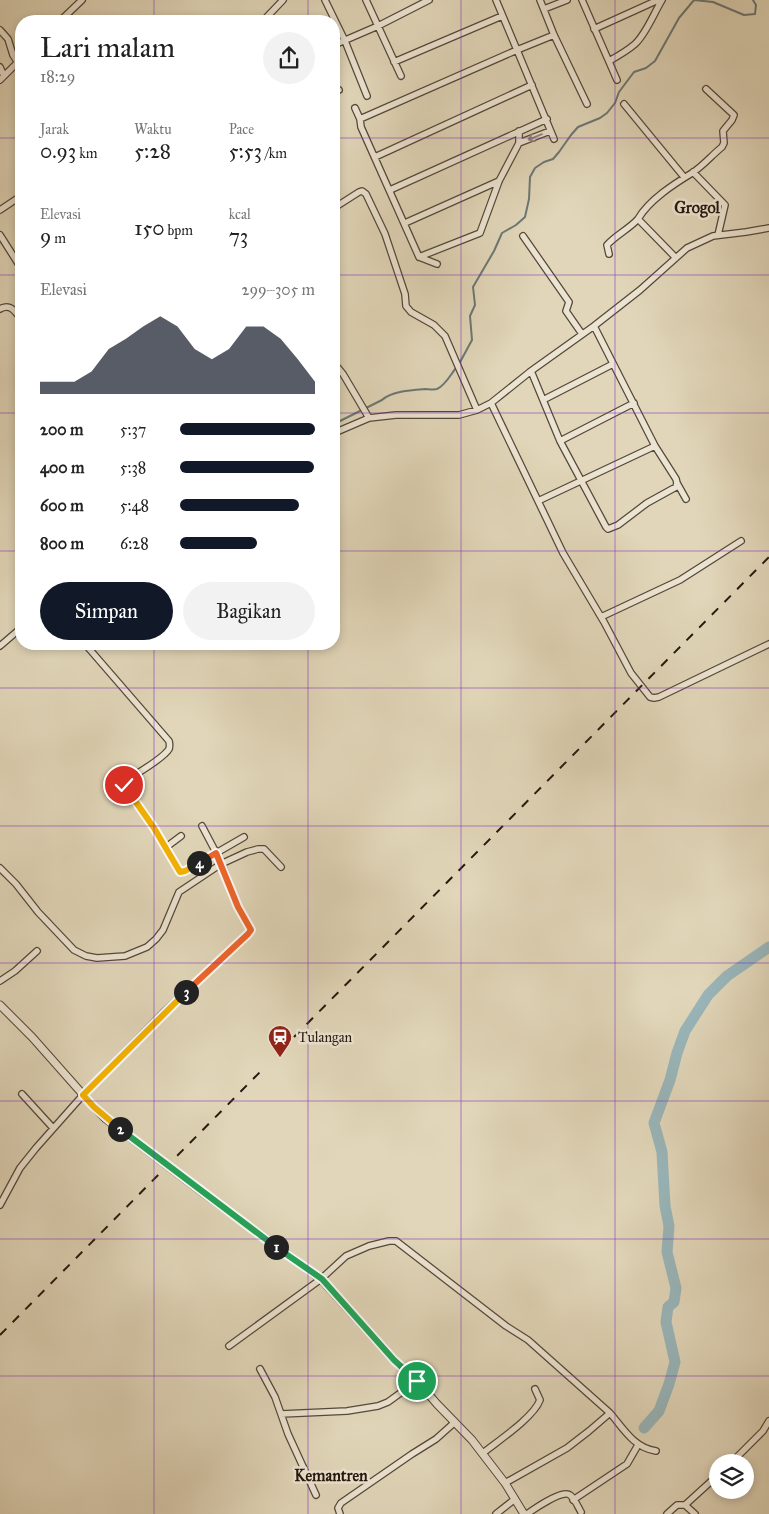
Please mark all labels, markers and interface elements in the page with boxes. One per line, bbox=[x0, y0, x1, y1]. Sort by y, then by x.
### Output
text: Lari malam bbox=[40, 30, 175, 65]
button: share bbox=[263, 32, 315, 84]
text: 18:29 bbox=[40, 67, 75, 86]
text: Jarak bbox=[40, 121, 69, 138]
text: Waktu bbox=[134, 121, 172, 138]
text: Pace bbox=[229, 121, 254, 138]
one-way arrow bbox=[528, 133, 543, 142]
text: 0.93 bbox=[40, 138, 76, 164]
text: 5:28 bbox=[134, 138, 171, 164]
text: 5:53 bbox=[229, 138, 262, 164]
text: km bbox=[76, 145, 98, 162]
text: /km bbox=[262, 145, 287, 162]
district label: Grogol bbox=[674, 198, 721, 218]
text: Elevasi bbox=[40, 206, 81, 223]
text: kcal bbox=[229, 206, 251, 223]
text: 150 bbox=[134, 215, 164, 241]
text: bpm bbox=[164, 222, 193, 239]
text: 9 bbox=[40, 223, 51, 249]
text: 73 bbox=[229, 223, 248, 249]
text: m bbox=[51, 230, 66, 247]
text: Elevasi bbox=[40, 280, 87, 299]
text: 299–305 m bbox=[242, 280, 315, 299]
text: 200 m bbox=[40, 420, 83, 439]
text: 5:37 bbox=[120, 420, 146, 439]
text: 400 m bbox=[40, 458, 84, 477]
text: 5:38 bbox=[120, 458, 146, 477]
text: 600 m bbox=[40, 496, 84, 515]
text: 5:48 bbox=[120, 496, 149, 515]
text: 800 m bbox=[40, 534, 84, 553]
text: 6:28 bbox=[120, 534, 149, 553]
button: Simpan bbox=[40, 582, 173, 640]
button: Bagikan bbox=[183, 582, 315, 640]
pin bbox=[103, 764, 145, 806]
icon: check bbox=[110, 771, 138, 799]
pin: 4 bbox=[186, 850, 212, 876]
text: 4 bbox=[196, 855, 203, 872]
pin: 3 bbox=[174, 980, 198, 1004]
text: 3 bbox=[184, 984, 189, 1001]
station icon: Tulangan bbox=[267, 1024, 293, 1058]
place label: Tulangan bbox=[298, 1029, 353, 1046]
pin: 2 bbox=[108, 1116, 132, 1142]
text: 2 bbox=[117, 1121, 124, 1138]
pin: 1 bbox=[264, 1234, 288, 1260]
text: 1 bbox=[274, 1239, 279, 1256]
pin bbox=[396, 1360, 438, 1402]
icon: arrive bbox=[403, 1367, 431, 1395]
map controls bbox=[709, 1454, 754, 1499]
button: layers bbox=[709, 1454, 754, 1499]
district label: Kemantren bbox=[294, 1466, 368, 1485]

